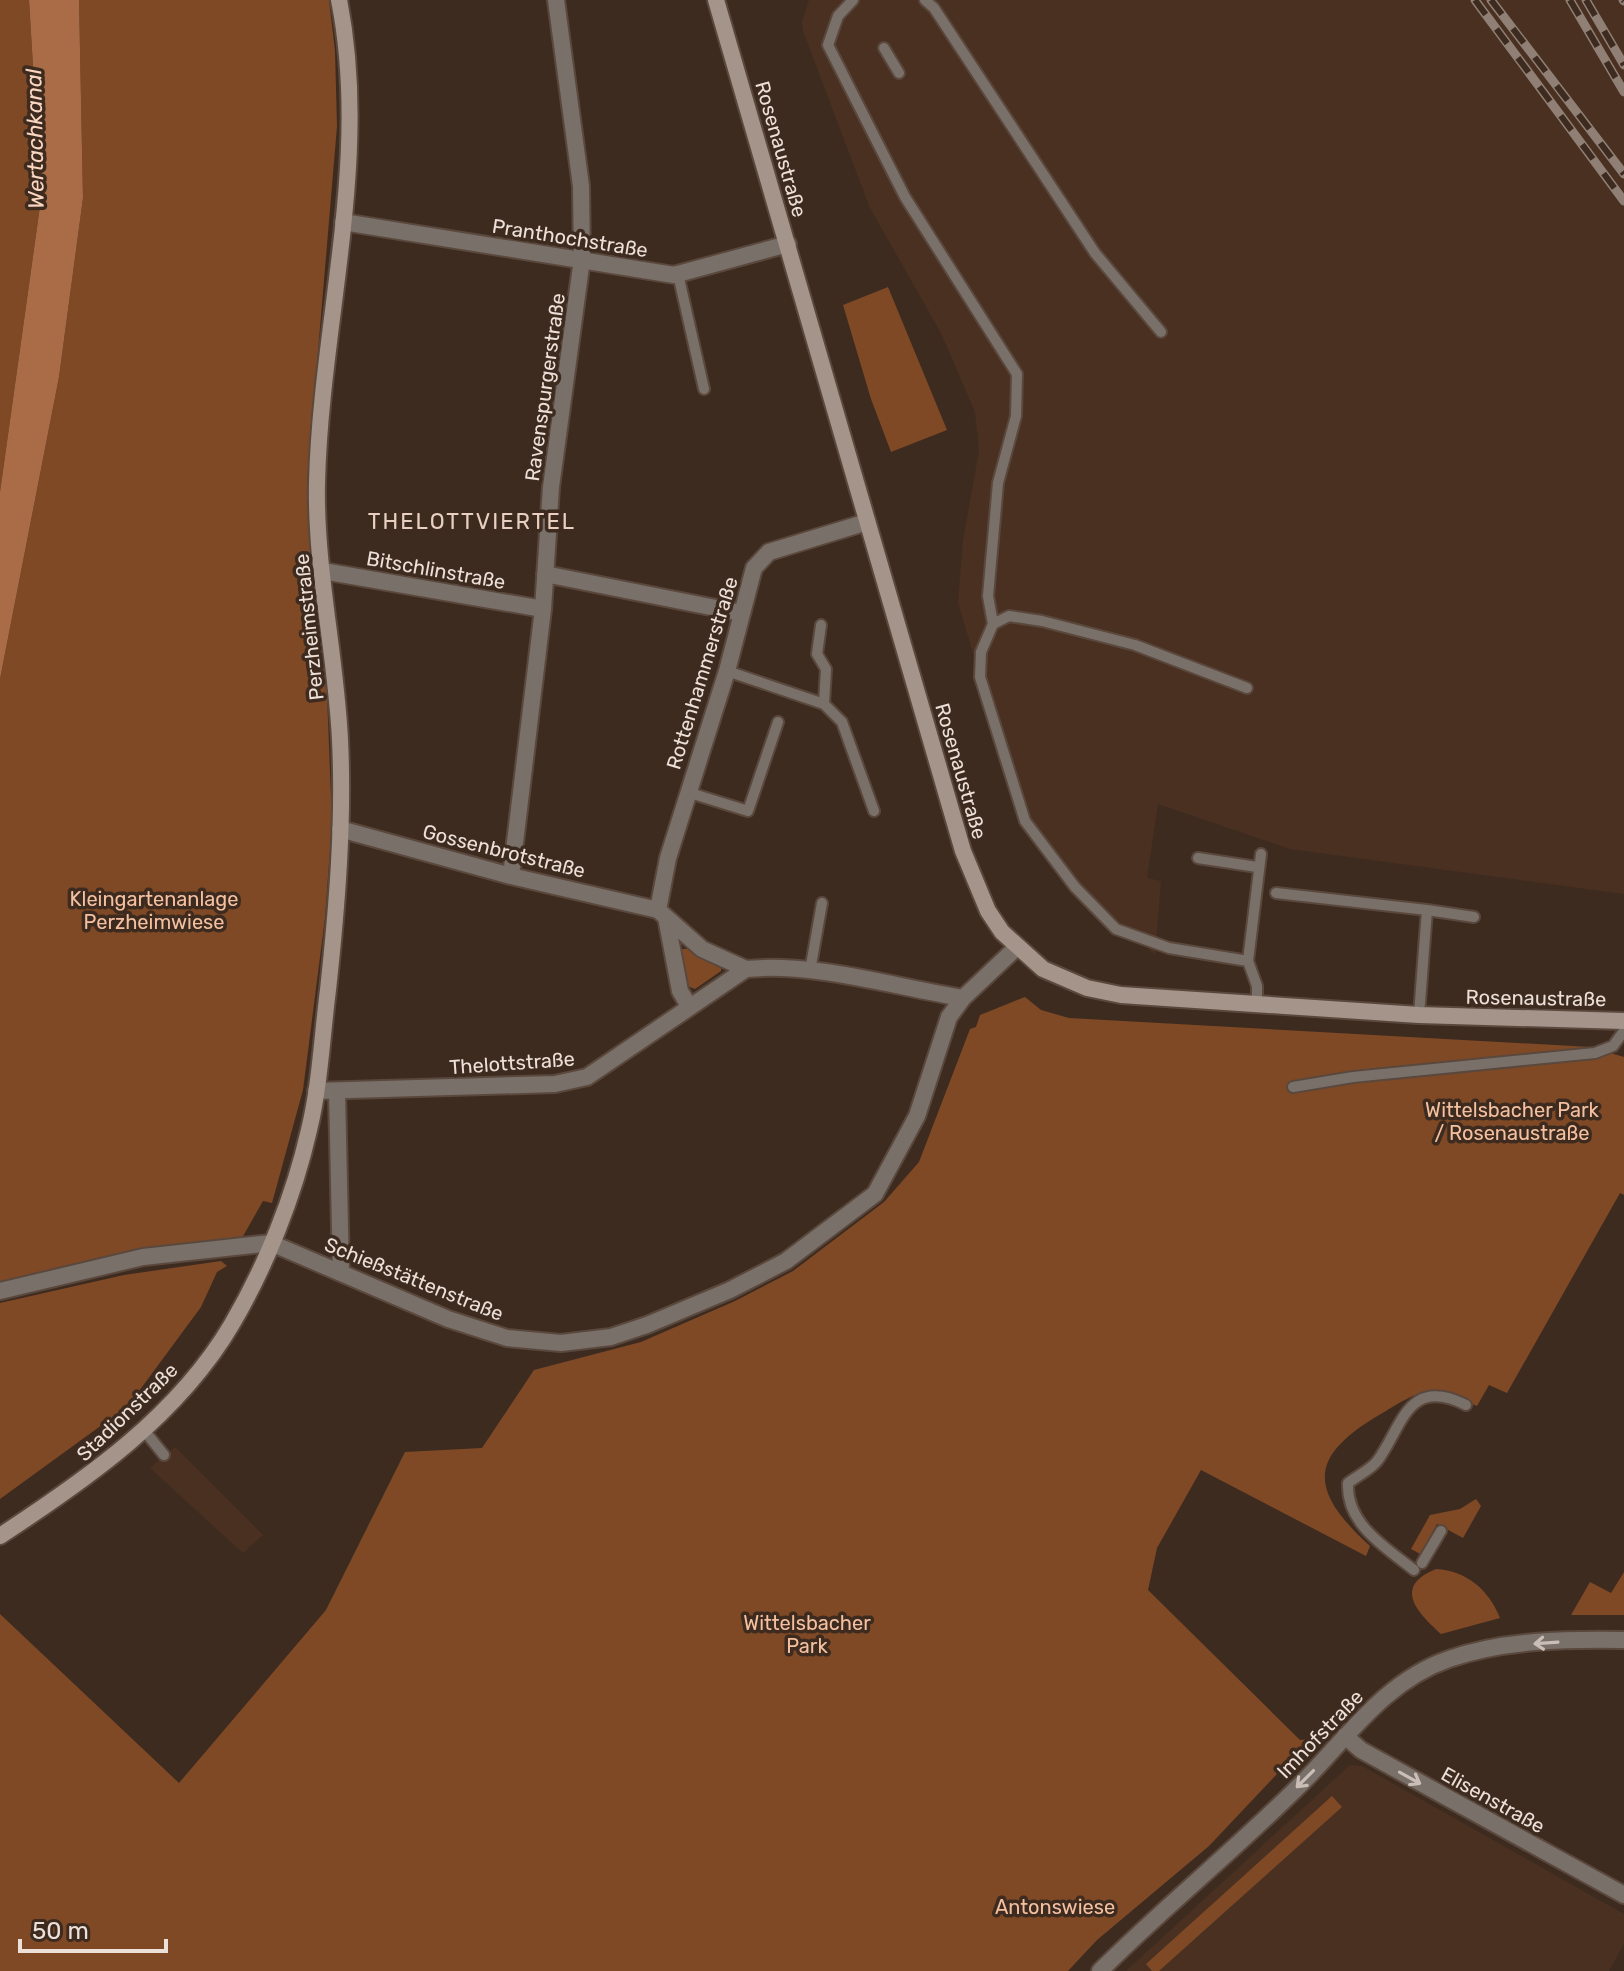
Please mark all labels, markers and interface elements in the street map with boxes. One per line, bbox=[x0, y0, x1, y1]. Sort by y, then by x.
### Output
water label: Wertachkanal bbox=[20, 68, 50, 209]
street label: Rosenaustraße bbox=[750, 78, 812, 220]
street label: Pranthochstraße bbox=[490, 214, 650, 262]
street label: Ravenspurgerstraße bbox=[520, 291, 570, 483]
district label: THELOTTVIERTEL bbox=[368, 508, 576, 535]
street label: Bitschlinstraße bbox=[365, 546, 507, 594]
street label: Perzheimstraße bbox=[289, 553, 329, 701]
street label: Rottenhammerstraße bbox=[661, 574, 743, 772]
street label: Rosenaustraße bbox=[930, 700, 992, 842]
street label: Gossenbrotstraße bbox=[420, 819, 588, 883]
park label: Kleingartenanlage Perzheimwiese bbox=[70, 887, 238, 934]
street label: Rosenaustraße bbox=[1466, 985, 1606, 1011]
street label: Thelottstraße bbox=[448, 1047, 576, 1079]
park label: Wittelsbacher Park / Rosenaustraße bbox=[1425, 1098, 1600, 1145]
street label: Schießstättenstraße bbox=[321, 1232, 507, 1326]
street label: Stadionstraße bbox=[72, 1358, 182, 1466]
park label: Wittelsbacher Park bbox=[743, 1611, 871, 1658]
one-way arrow bbox=[1533, 1636, 1560, 1651]
street label: Imhofstraße bbox=[1272, 1685, 1368, 1783]
street label: Elisenstraße bbox=[1437, 1762, 1549, 1838]
one-way arrow bbox=[1296, 1769, 1315, 1788]
one-way arrow bbox=[1398, 1770, 1422, 1786]
park label: Antonswiese bbox=[995, 1895, 1115, 1919]
scale bar bbox=[20, 1903, 166, 1953]
text: 50 m bbox=[32, 1917, 89, 1945]

